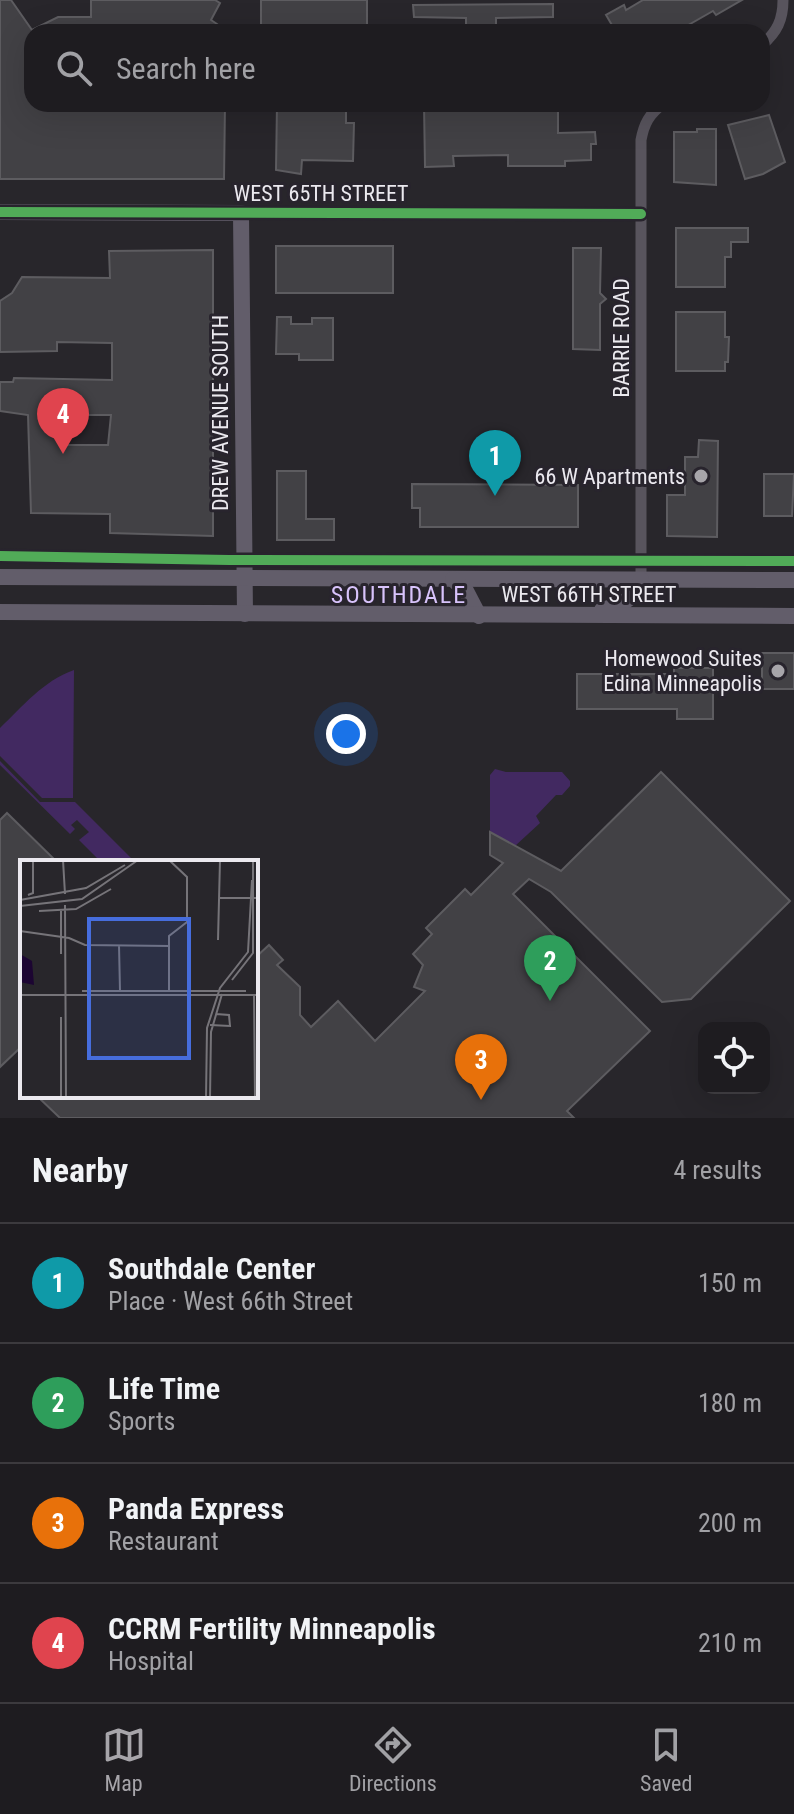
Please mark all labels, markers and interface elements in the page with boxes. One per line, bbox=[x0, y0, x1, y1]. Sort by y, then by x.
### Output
search box bbox=[24, 24, 770, 112]
icon: search bbox=[52, 46, 96, 90]
text: Search here bbox=[116, 51, 256, 86]
street label: WEST 65TH STREET bbox=[233, 181, 409, 206]
street label: BARRIE ROAD bbox=[609, 278, 634, 398]
street label: DREW AVENUE SOUTH bbox=[208, 315, 233, 511]
pin: 4 bbox=[37, 388, 89, 454]
pin: 1 bbox=[469, 430, 521, 496]
place label: 66 W Apartments bbox=[535, 464, 685, 489]
marker: 66 W Apartments bbox=[692, 467, 710, 485]
district label: SOUTHDALE bbox=[331, 581, 467, 609]
street label: WEST 66TH STREET bbox=[501, 582, 677, 607]
place label: Homewood Suites Edina Minneapolis bbox=[603, 646, 762, 696]
marker: Homewood Suites Edina Minneapolis bbox=[769, 662, 787, 680]
your location bbox=[326, 714, 366, 754]
inset map bbox=[20, 860, 258, 1098]
pin: 2 bbox=[524, 935, 576, 1001]
map controls bbox=[698, 1022, 770, 1094]
button: locate bbox=[698, 1022, 770, 1094]
pin: 3 bbox=[455, 1034, 507, 1100]
text: Nearby bbox=[32, 1150, 128, 1190]
text: 4 results bbox=[673, 1155, 762, 1185]
text: Southdale Center bbox=[108, 1251, 315, 1286]
text: 1 bbox=[51, 1268, 65, 1298]
text: 150 m bbox=[698, 1268, 762, 1298]
text: Place · West 66th Street bbox=[108, 1286, 353, 1316]
text: Life Time bbox=[108, 1371, 220, 1406]
text: 2 bbox=[51, 1388, 65, 1418]
text: 180 m bbox=[698, 1388, 762, 1418]
text: Sports bbox=[108, 1406, 175, 1436]
text: Panda Express bbox=[108, 1491, 284, 1526]
text: 3 bbox=[51, 1508, 65, 1538]
text: 200 m bbox=[698, 1508, 762, 1538]
text: Restaurant bbox=[108, 1526, 219, 1556]
text: CCRM Fertility Minneapolis bbox=[108, 1611, 436, 1646]
text: 4 bbox=[51, 1628, 65, 1658]
text: 210 m bbox=[698, 1628, 762, 1658]
text: Hospital bbox=[108, 1646, 194, 1676]
tab: Map bbox=[102, 1723, 146, 1796]
tab: Directions bbox=[349, 1723, 437, 1796]
tab: Saved bbox=[640, 1723, 692, 1796]

